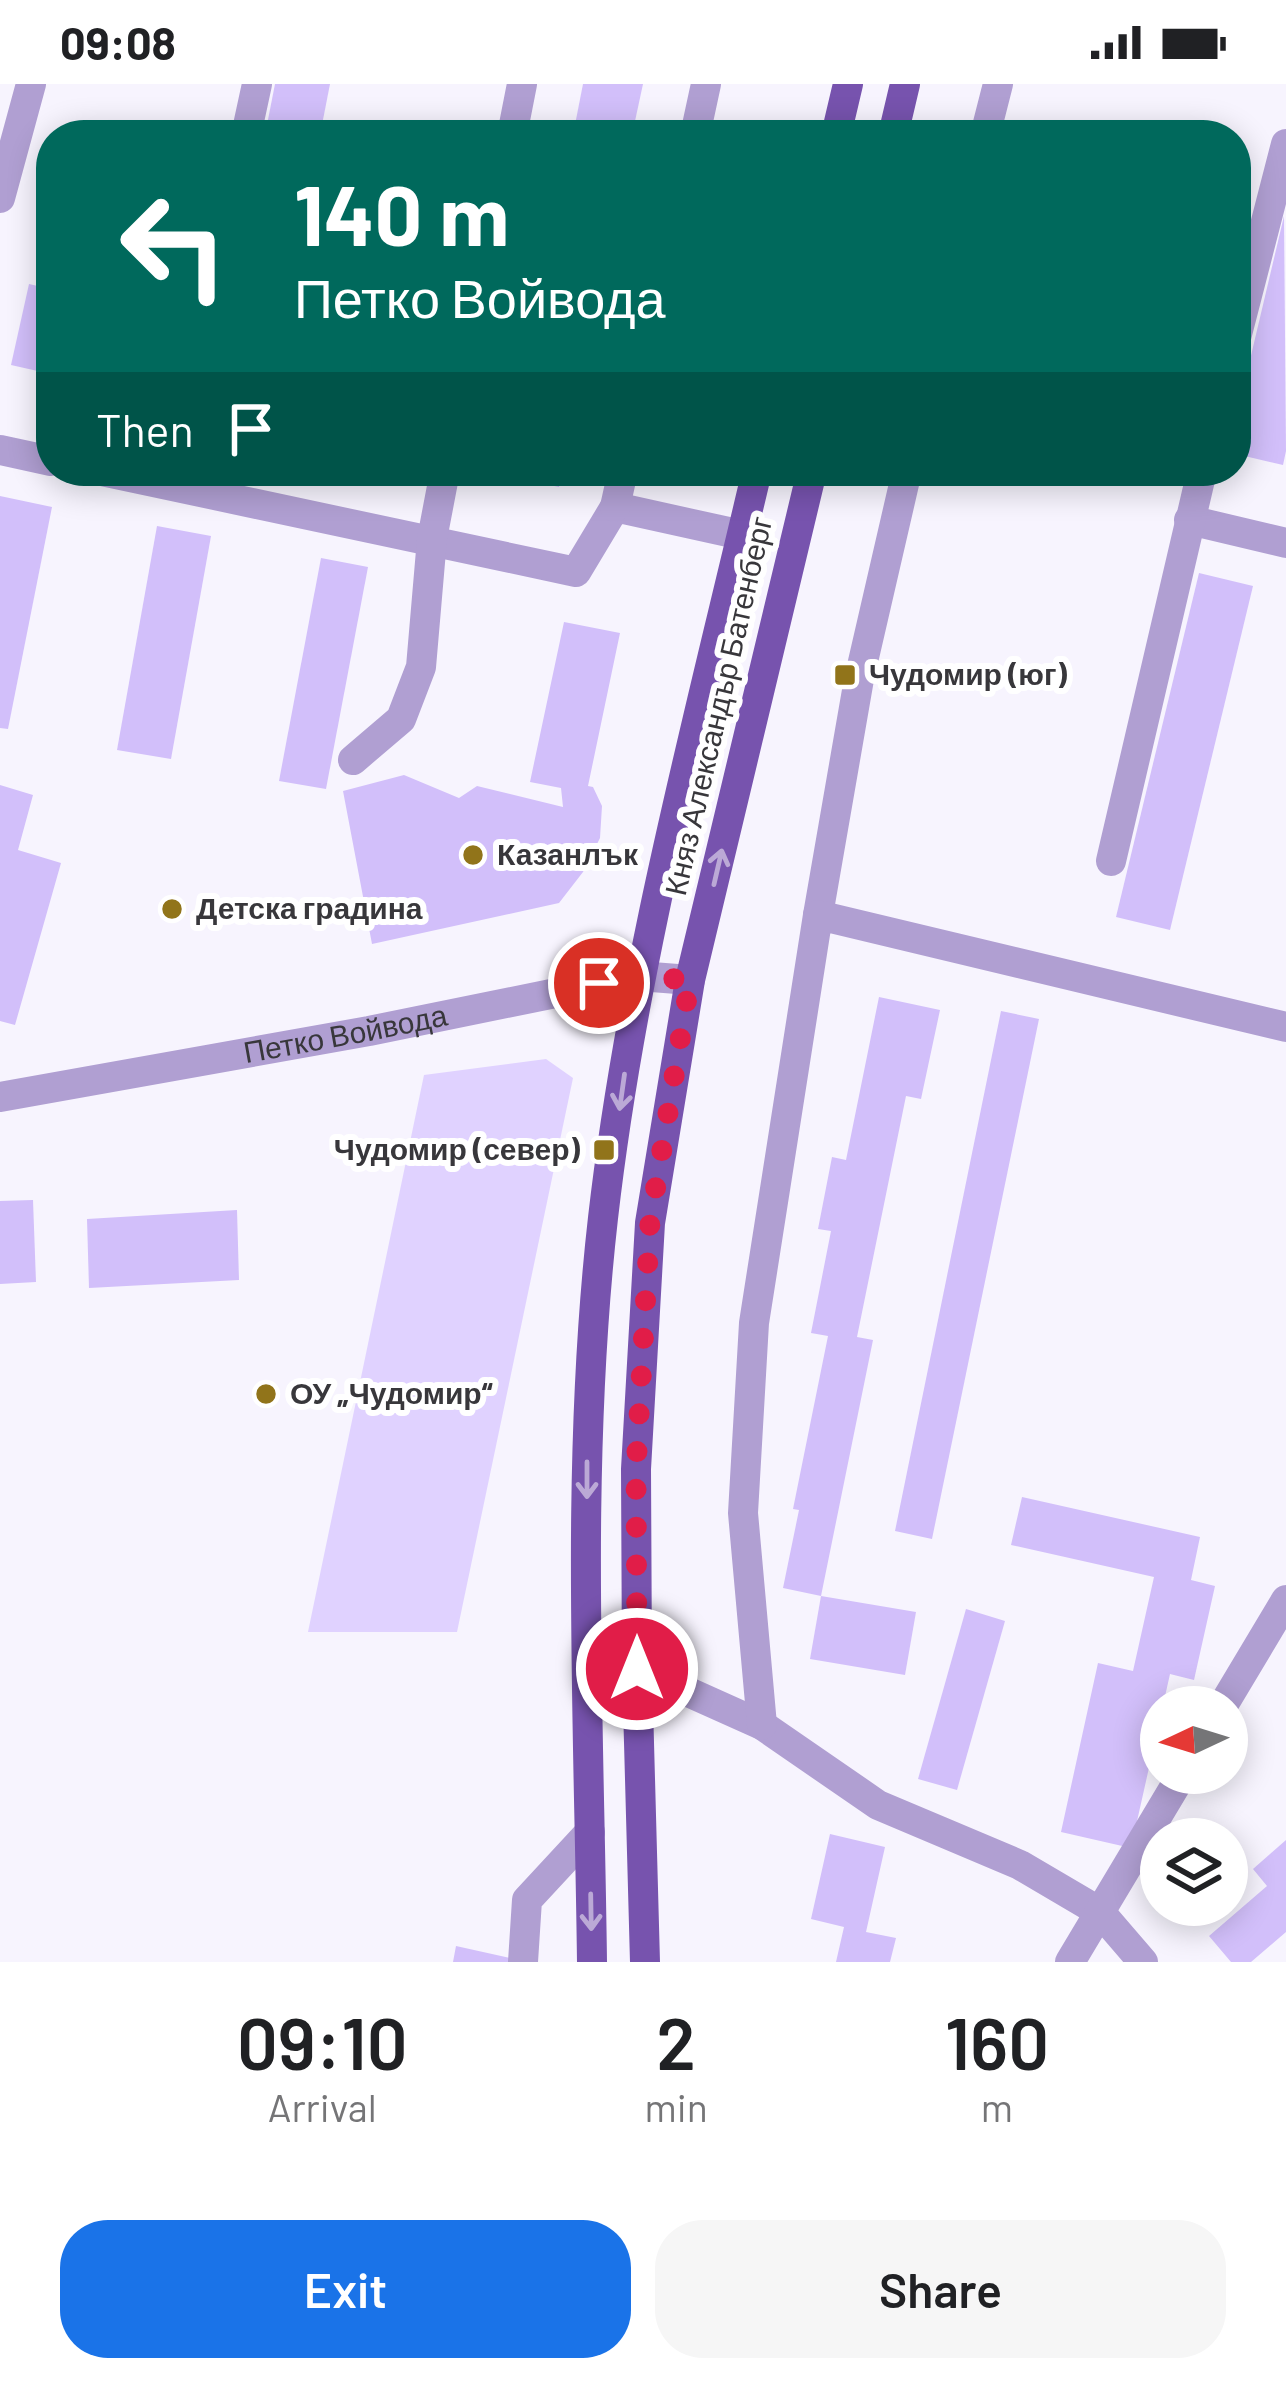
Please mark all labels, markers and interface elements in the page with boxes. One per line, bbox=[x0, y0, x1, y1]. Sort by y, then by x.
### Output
text: 09:08 bbox=[60, 15, 176, 69]
text: 140 m bbox=[294, 162, 509, 263]
icon: left bbox=[96, 168, 252, 324]
text: Петко Войвода bbox=[294, 264, 666, 329]
icon: arrive bbox=[218, 396, 284, 462]
text: Then bbox=[96, 402, 194, 456]
street label: Княз Александър Батенберг bbox=[656, 513, 778, 899]
place label: Чудомир (юг) bbox=[869, 655, 1067, 691]
marker: Чудомир (юг) bbox=[832, 662, 858, 688]
place label: Казанлък bbox=[497, 835, 639, 871]
marker: Казанлък bbox=[460, 842, 486, 868]
one-way arrow bbox=[707, 848, 730, 886]
place label: Детска градина bbox=[196, 889, 423, 925]
marker: Детска градина bbox=[159, 896, 185, 922]
pin bbox=[548, 932, 650, 1034]
icon: arrive bbox=[566, 950, 632, 1016]
street label: Петко Войвода bbox=[240, 995, 450, 1069]
one-way arrow bbox=[610, 1072, 633, 1111]
place label: Чудомир (север) bbox=[334, 1130, 581, 1166]
marker: Чудомир (север) bbox=[591, 1137, 617, 1163]
place label: ОУ „Чудомир“ bbox=[290, 1374, 493, 1410]
marker: ОУ „Чудомир“ bbox=[253, 1381, 279, 1407]
one-way arrow bbox=[576, 1460, 598, 1499]
position arrow bbox=[574, 1606, 700, 1732]
north arrow bbox=[1140, 1686, 1248, 1794]
map controls bbox=[1140, 1686, 1248, 1926]
button: layers bbox=[1140, 1818, 1248, 1926]
one-way arrow bbox=[580, 1892, 602, 1931]
text: 09:10 bbox=[237, 1998, 408, 2084]
text: 2 bbox=[656, 1998, 696, 2084]
text: 160 bbox=[945, 1998, 1049, 2084]
text: Arrival bbox=[268, 2083, 377, 2130]
text: min bbox=[645, 2083, 708, 2130]
text: m bbox=[981, 2083, 1013, 2130]
button: Exit bbox=[60, 2220, 631, 2358]
button: Share bbox=[655, 2220, 1226, 2358]

